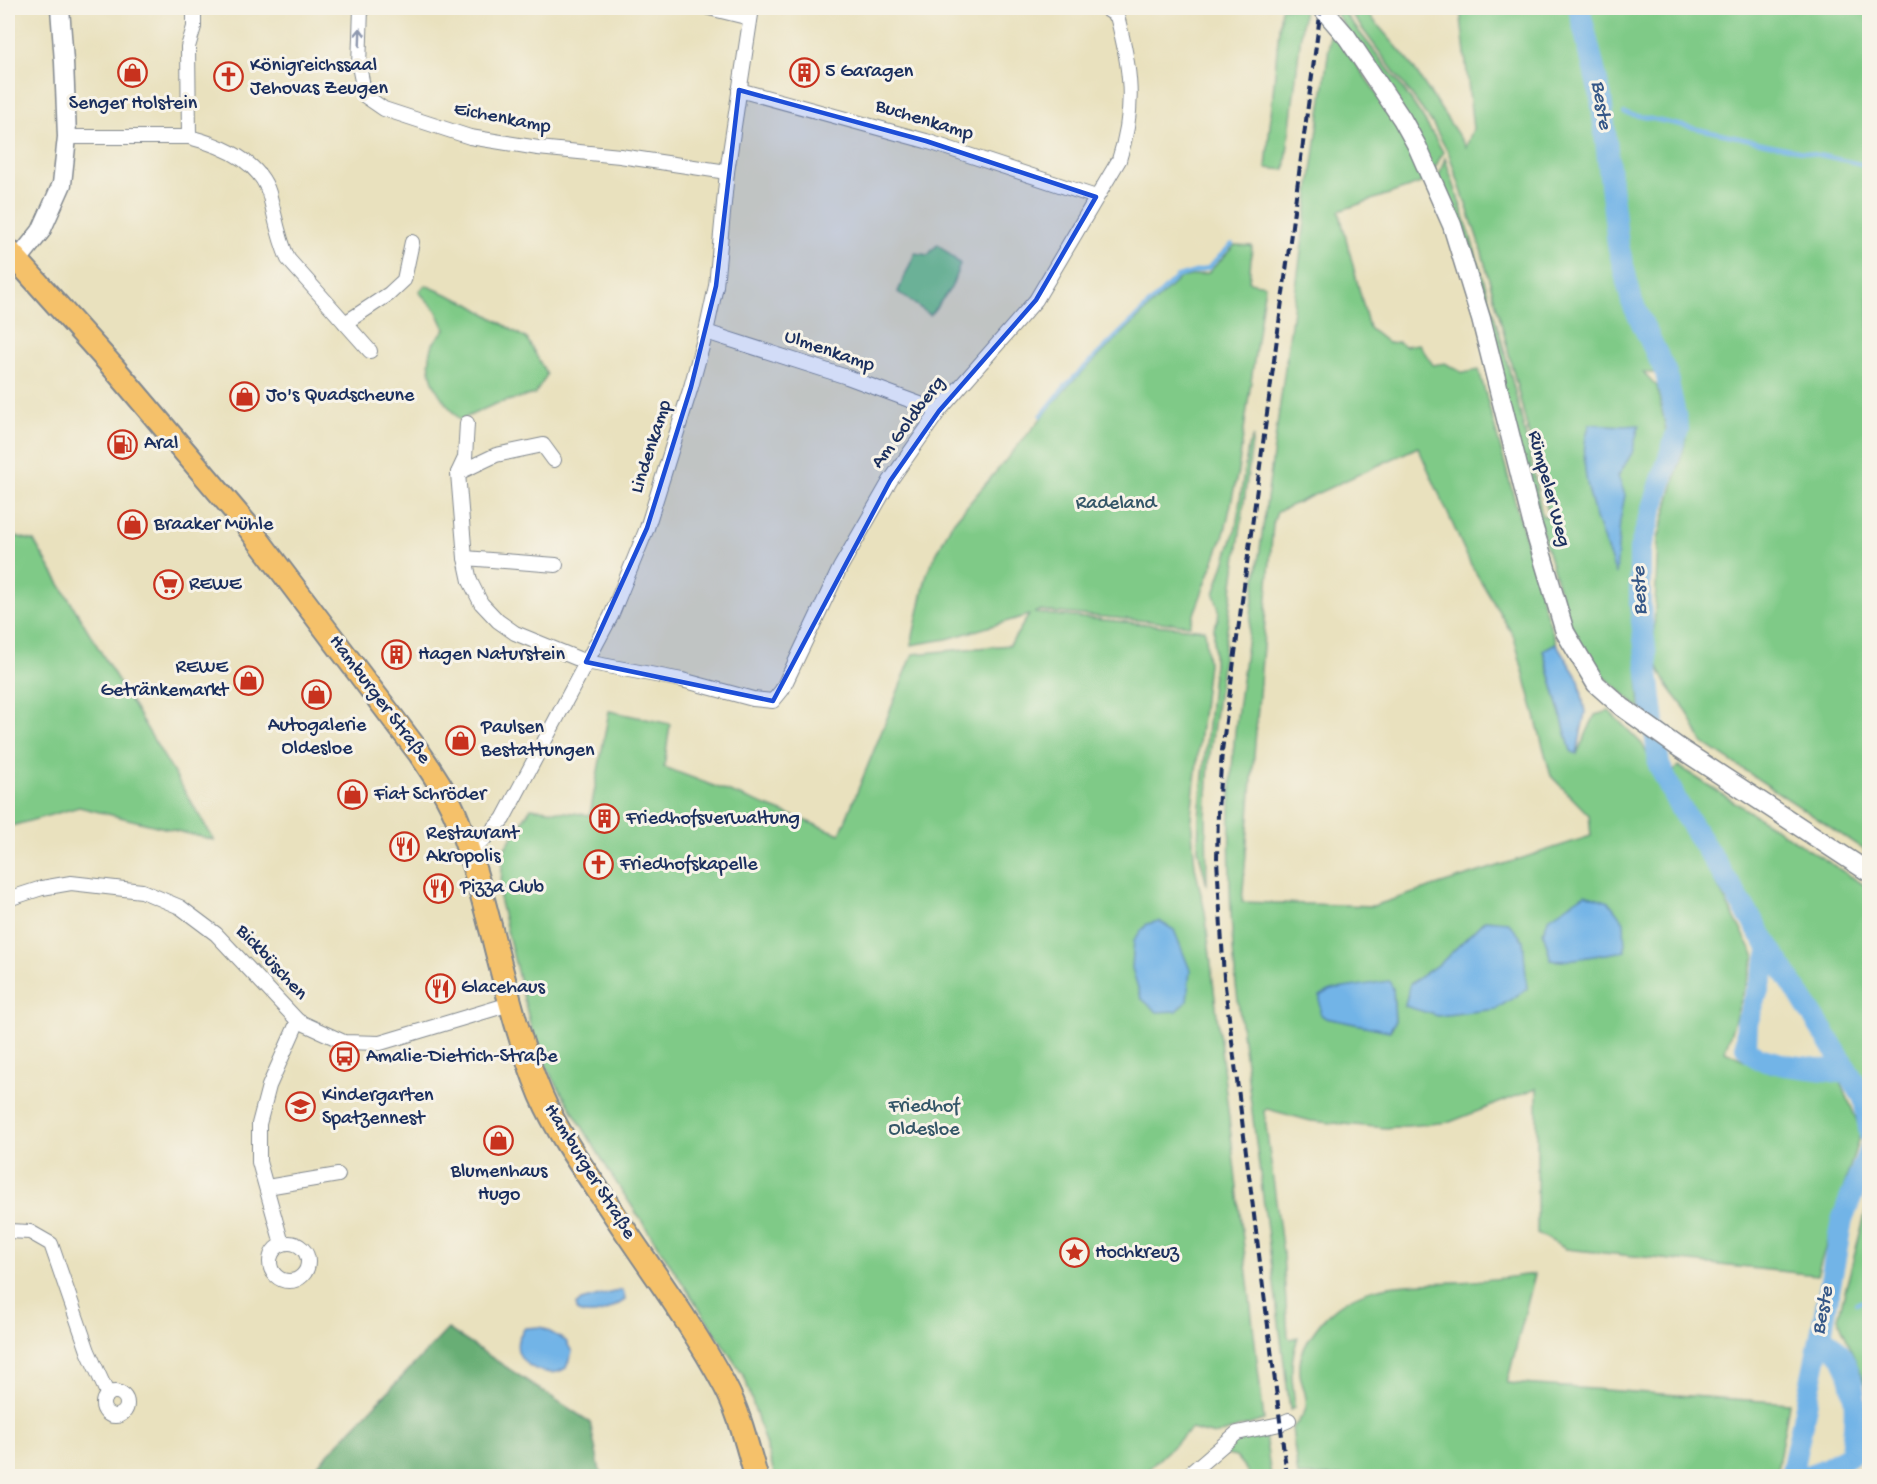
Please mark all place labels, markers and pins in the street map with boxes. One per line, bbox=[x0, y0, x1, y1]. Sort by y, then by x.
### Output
place label: Königreichssaal Jehovas Zeugen bbox=[250, 55, 388, 101]
building icon: 5 Garagen bbox=[788, 56, 820, 88]
shop icon: Senger Holstein bbox=[117, 57, 149, 89]
church icon: Königreichssaal Jehovas Zeugen bbox=[213, 61, 245, 93]
place label: 5 Garagen bbox=[825, 61, 914, 84]
place label: Senger Holstein bbox=[69, 93, 198, 116]
shop icon: Jo's Quadscheune bbox=[229, 380, 261, 412]
place label: Jo's Quadscheune bbox=[266, 385, 415, 408]
fuel station icon: Aral bbox=[107, 428, 139, 460]
place label: Aral bbox=[144, 433, 178, 456]
shop icon: Braaker Mühle bbox=[117, 509, 149, 541]
place label: Braaker Mühle bbox=[153, 514, 274, 537]
supermarket icon: REWE bbox=[152, 569, 184, 601]
place label: REWE bbox=[189, 574, 243, 597]
building icon: Hagen Naturstein bbox=[381, 639, 413, 671]
place label: Hagen Naturstein bbox=[418, 644, 565, 667]
place label: REWE Getränkemarkt bbox=[101, 657, 230, 703]
shop icon: REWE Getränkemarkt bbox=[233, 664, 265, 696]
shop icon: Autogalerie Oldesloe bbox=[301, 679, 333, 711]
place label: Autogalerie Oldesloe bbox=[268, 715, 367, 761]
place label: Paulsen Bestattungen bbox=[480, 717, 595, 763]
shop icon: Paulsen Bestattungen bbox=[444, 724, 476, 756]
shop icon: Fiat Schröder bbox=[337, 779, 369, 811]
place label: Fiat Schröder bbox=[373, 784, 488, 807]
building icon: Friedhofsverwaltung bbox=[589, 803, 621, 835]
place label: Friedhofsverwaltung bbox=[625, 808, 800, 831]
place label: Restaurant Akropolis bbox=[426, 823, 521, 869]
restaurant icon: Restaurant Akropolis bbox=[389, 830, 421, 862]
church icon: Friedhofskapelle bbox=[583, 849, 615, 881]
place label: Friedhofskapelle bbox=[619, 854, 758, 877]
restaurant icon: Pizza Club bbox=[423, 872, 455, 904]
place label: Pizza Club bbox=[459, 877, 544, 900]
restaurant icon: Glacehaus bbox=[424, 972, 456, 1004]
place label: Glacehaus bbox=[461, 977, 545, 1000]
bus stop icon: Amalie-Dietrich-Straße bbox=[329, 1041, 361, 1073]
place label: Amalie-Dietrich-Straße bbox=[366, 1046, 558, 1069]
place label: Kindergarten Spatzennest bbox=[322, 1085, 434, 1131]
school or university icon: Kindergarten Spatzennest bbox=[285, 1091, 317, 1123]
shop icon: Blumenhaus Hugo bbox=[483, 1125, 515, 1157]
place label: Blumenhaus Hugo bbox=[450, 1161, 548, 1207]
place icon: Hochkreuz bbox=[1058, 1237, 1090, 1269]
place label: Hochkreuz bbox=[1095, 1242, 1180, 1265]

